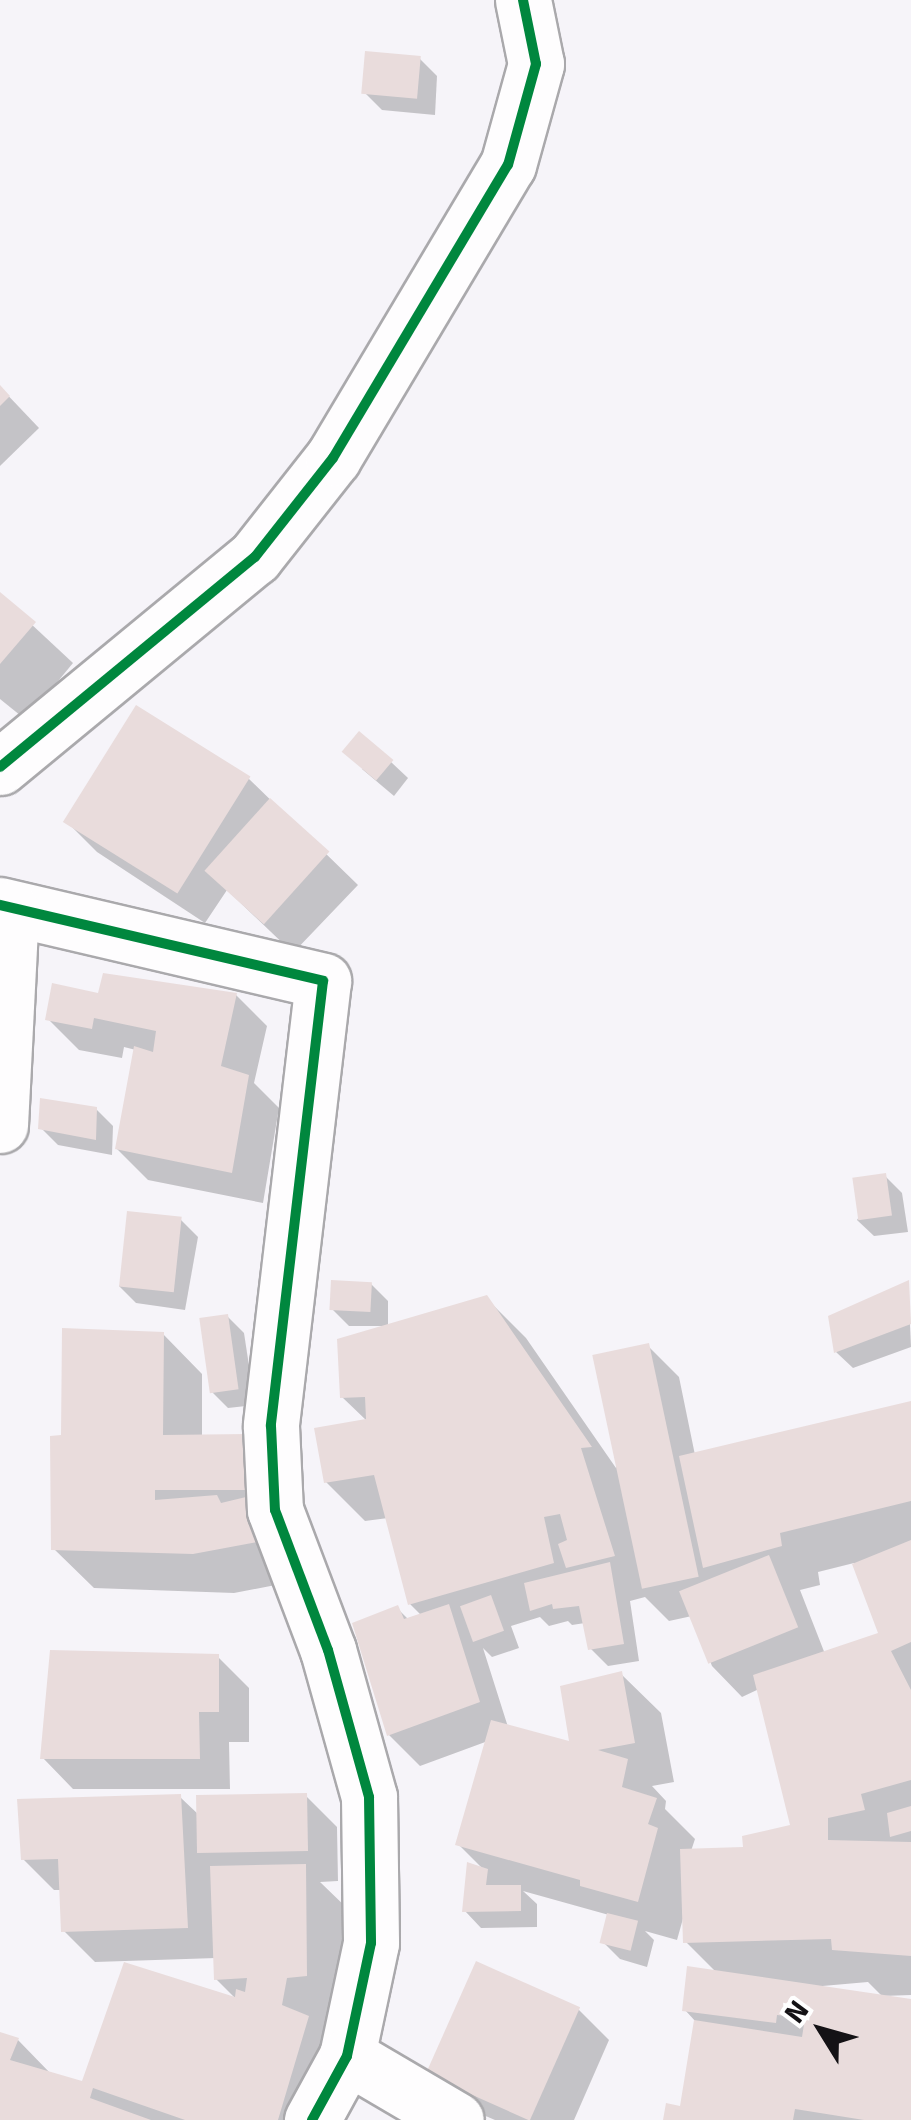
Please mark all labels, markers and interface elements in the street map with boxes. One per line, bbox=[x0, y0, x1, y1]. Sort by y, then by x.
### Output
north arrow bbox=[771, 1980, 871, 2080]
text: N bbox=[778, 1994, 816, 2030]

